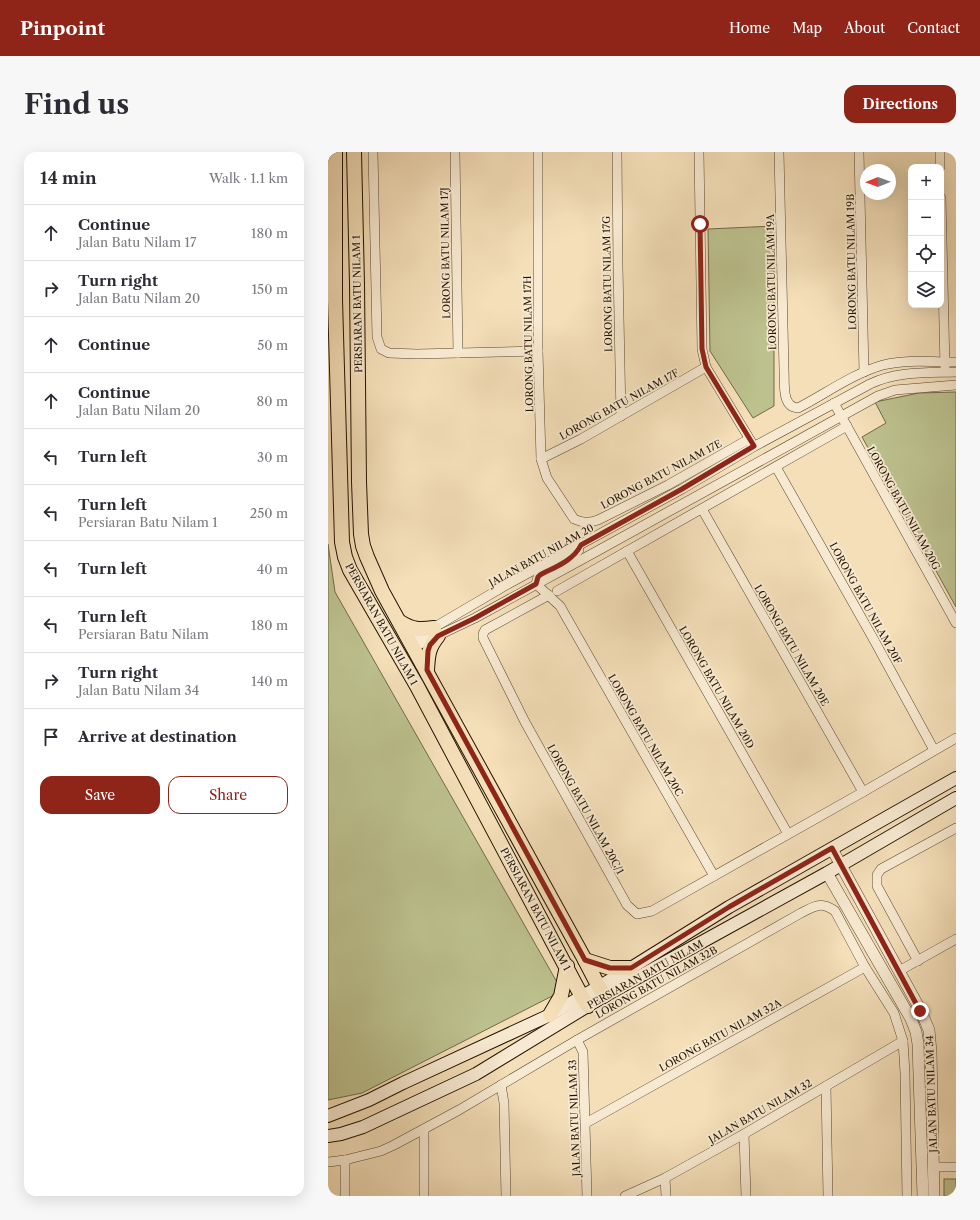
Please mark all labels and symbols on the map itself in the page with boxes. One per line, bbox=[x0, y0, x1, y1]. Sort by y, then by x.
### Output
north arrow bbox=[860, 164, 896, 200]
street label: LORONG BATU NILAM 17J bbox=[438, 187, 453, 319]
street label: LORONG BATU NILAM 19B bbox=[844, 194, 859, 330]
street label: LORONG BATU NILAM 19A bbox=[764, 213, 779, 350]
route start bbox=[691, 215, 709, 233]
street label: LORONG BATU NILAM 17G bbox=[600, 216, 615, 352]
street label: PERSIARAN BATU NILAM 1 bbox=[350, 234, 365, 373]
street label: LORONG BATU NILAM 17H bbox=[521, 275, 536, 413]
street label: LORONG BATU NILAM 17F bbox=[557, 366, 682, 443]
street label: LORONG BATU NILAM 17E bbox=[599, 437, 724, 512]
street label: LORONG BATU NILAM 20G bbox=[864, 444, 943, 572]
street label: JALAN BATU NILAM 20 bbox=[485, 521, 596, 591]
street label: LORONG BATU NILAM 20F bbox=[827, 540, 905, 667]
street label: PERSIARAN BATU NILAM 1 bbox=[342, 561, 421, 688]
street label: LORONG BATU NILAM 20E bbox=[751, 582, 832, 708]
street label: LORONG BATU NILAM 20D bbox=[676, 624, 757, 751]
street label: LORONG BATU NILAM 20C bbox=[605, 672, 686, 799]
street label: LORONG BATU NILAM 20C/1 bbox=[544, 742, 627, 877]
street label: PERSIARAN BATU NILAM 1 bbox=[497, 845, 574, 974]
street label: PERSIARAN BATU NILAM bbox=[585, 937, 706, 1012]
street label: LORONG BATU NILAM 32B bbox=[593, 943, 719, 1021]
street label: LORONG BATU NILAM 32A bbox=[657, 996, 784, 1075]
route end bbox=[911, 1002, 929, 1020]
street label: JALAN BATU NILAM 34 bbox=[923, 1035, 940, 1155]
street label: JALAN BATU NILAM 33 bbox=[566, 1059, 583, 1179]
street label: JALAN BATU NILAM 32 bbox=[705, 1076, 814, 1147]

